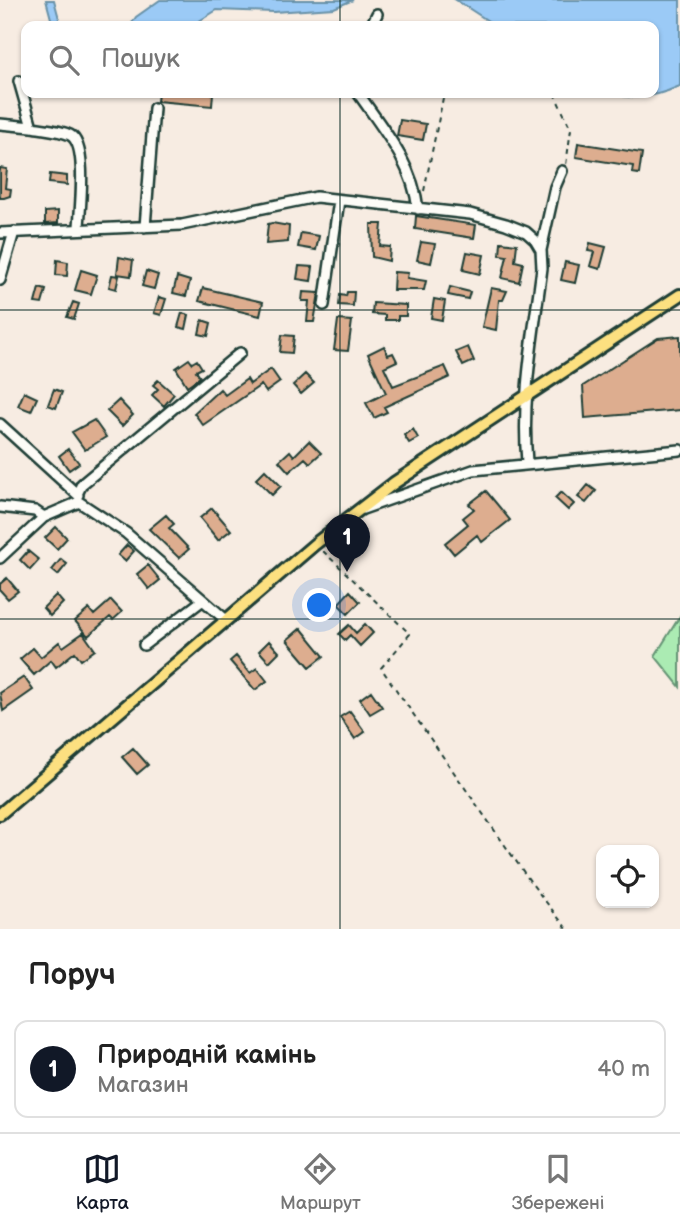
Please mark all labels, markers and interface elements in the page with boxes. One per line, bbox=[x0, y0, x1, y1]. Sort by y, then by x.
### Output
search box bbox=[21, 21, 659, 98]
icon: search bbox=[45, 41, 83, 79]
text: Пошук bbox=[101, 44, 180, 75]
pin: 1 bbox=[324, 514, 370, 572]
your location bbox=[302, 588, 336, 622]
map controls bbox=[596, 845, 659, 908]
button: locate bbox=[596, 845, 659, 908]
text: Поруч bbox=[28, 957, 116, 993]
text: Природній камінь bbox=[97, 1040, 316, 1071]
text: 1 bbox=[48, 1055, 58, 1083]
text: 40 m bbox=[597, 1055, 650, 1083]
text: Магазин bbox=[97, 1071, 189, 1099]
tab: Карта bbox=[76, 1150, 129, 1215]
tab: Маршрут bbox=[280, 1150, 361, 1215]
tab: Збережені bbox=[512, 1150, 604, 1215]

